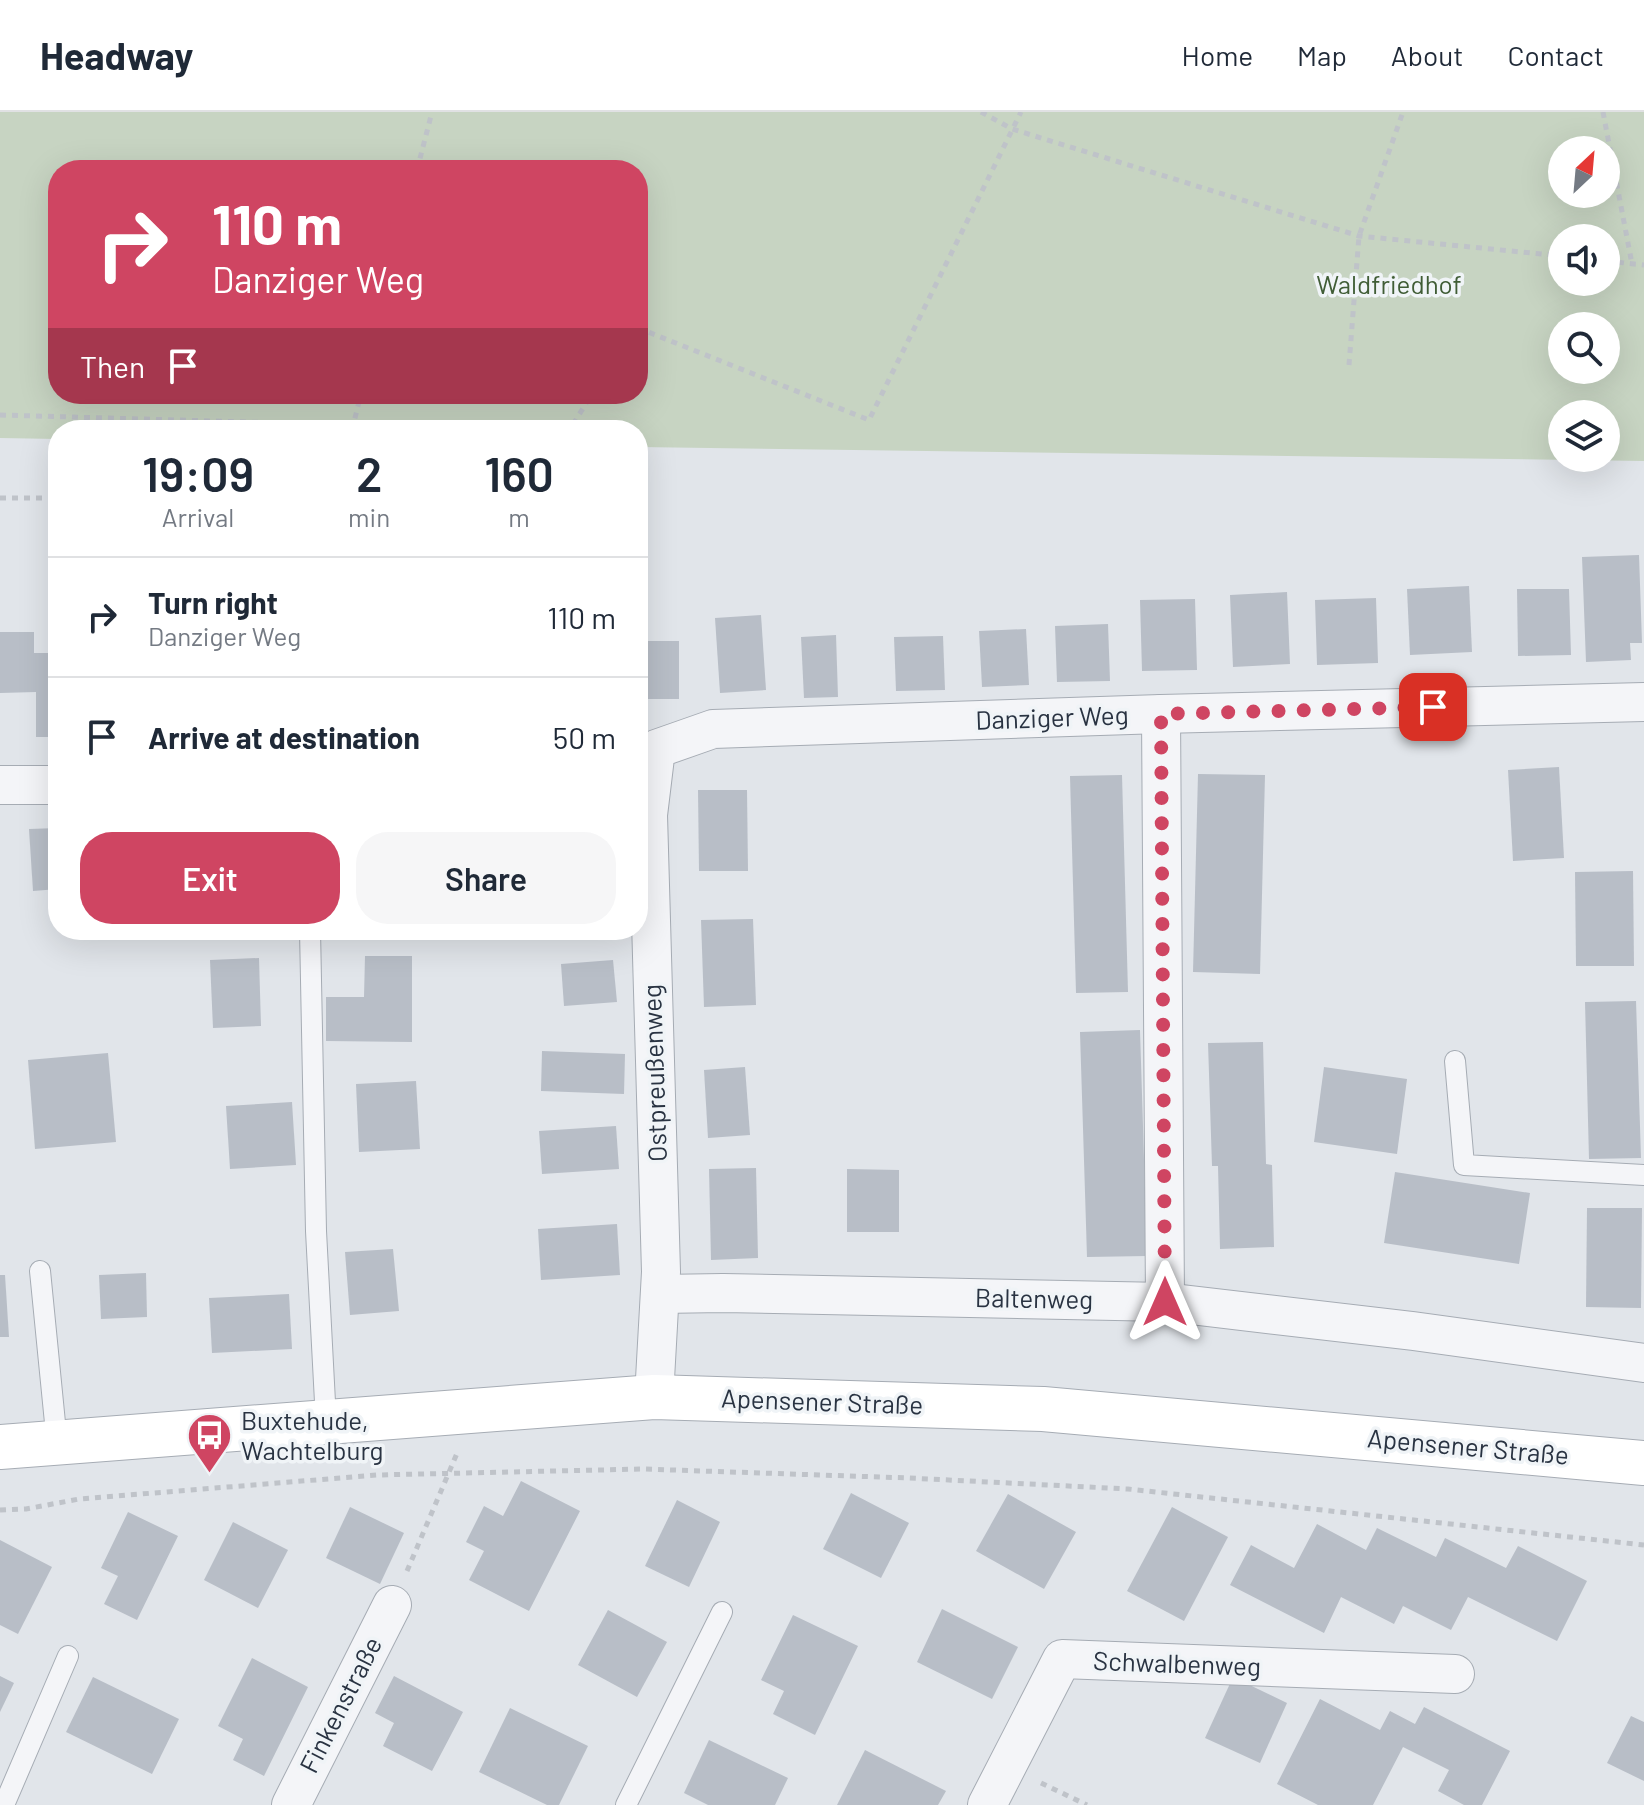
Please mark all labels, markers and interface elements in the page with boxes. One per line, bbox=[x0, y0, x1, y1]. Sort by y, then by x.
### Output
text: Headway bbox=[40, 32, 193, 78]
text: Home bbox=[1182, 38, 1253, 72]
text: Map bbox=[1297, 38, 1347, 72]
text: About bbox=[1391, 38, 1463, 72]
text: Contact bbox=[1507, 38, 1604, 72]
north arrow bbox=[1548, 136, 1620, 208]
map controls bbox=[1548, 136, 1620, 472]
text: 110 m bbox=[212, 189, 342, 256]
icon: right bbox=[80, 192, 184, 296]
button: sound bbox=[1548, 224, 1620, 296]
text: Danziger Weg bbox=[212, 257, 424, 300]
park label: Waldfriedhof bbox=[1316, 268, 1462, 299]
button: search bbox=[1548, 312, 1620, 384]
icon: arrive bbox=[161, 344, 205, 388]
text: Then bbox=[80, 348, 145, 384]
button: layers bbox=[1548, 400, 1620, 472]
text: 19:09 bbox=[142, 444, 254, 502]
text: 2 bbox=[356, 444, 382, 502]
text: 160 bbox=[484, 444, 554, 502]
text: Arrival bbox=[162, 501, 234, 532]
text: min bbox=[348, 501, 390, 532]
text: m bbox=[508, 501, 530, 532]
text: Turn right bbox=[148, 584, 278, 620]
icon: right bbox=[80, 595, 124, 639]
text: 110 m bbox=[547, 599, 616, 635]
text: Danziger Weg bbox=[148, 620, 301, 651]
pin bbox=[1399, 673, 1467, 741]
icon: arrive bbox=[1411, 685, 1455, 729]
street label: Danziger Weg bbox=[975, 698, 1129, 735]
icon: arrive bbox=[80, 715, 124, 759]
text: Arrive at destination bbox=[148, 719, 420, 755]
text: 50 m bbox=[553, 719, 616, 755]
button: Exit bbox=[80, 832, 340, 924]
button: Share bbox=[356, 832, 616, 924]
street label: Ostpreußenweg bbox=[635, 984, 672, 1162]
position arrow bbox=[1123, 1260, 1207, 1344]
street label: Baltenweg bbox=[975, 1281, 1093, 1314]
street label: Apensener Straße bbox=[720, 1381, 924, 1420]
place label: Buxtehude, Wachtelburg bbox=[241, 1404, 384, 1465]
bus stop icon: Buxtehude, Wachtelburg bbox=[186, 1412, 234, 1475]
street label: Apensener Straße bbox=[1366, 1421, 1570, 1470]
street label: Finkenstraße bbox=[292, 1631, 387, 1778]
street label: Schwalbenweg bbox=[1093, 1644, 1262, 1681]

